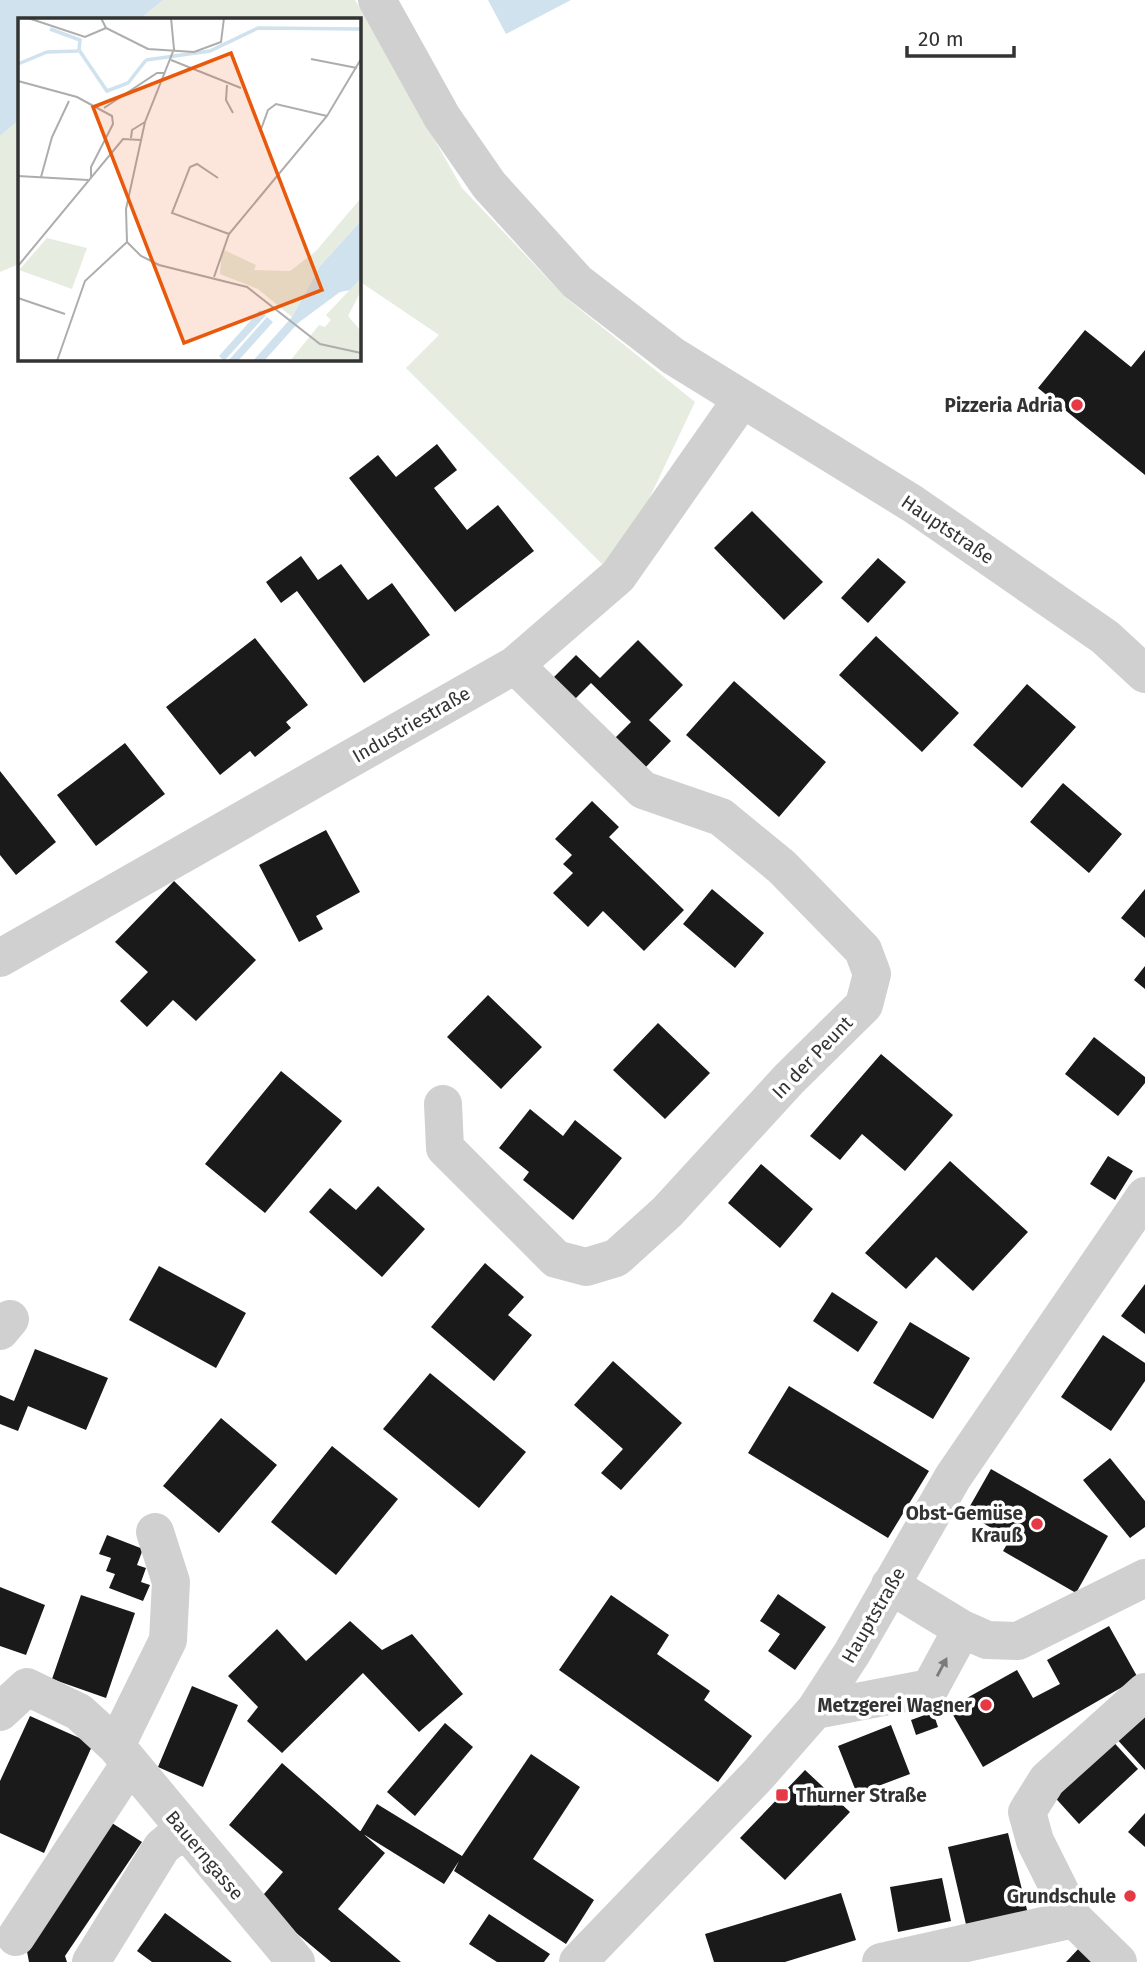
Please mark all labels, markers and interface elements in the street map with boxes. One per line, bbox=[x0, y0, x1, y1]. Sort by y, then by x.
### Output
scale bar bbox=[907, 14, 1014, 58]
inset map bbox=[18, 18, 360, 360]
text: 20 m bbox=[918, 26, 964, 52]
place label: Pizzeria Adria bbox=[945, 394, 1063, 417]
marker: Pizzeria Adria bbox=[1069, 397, 1085, 413]
street label: Hauptstraße bbox=[897, 490, 998, 569]
street label: Industriestraße bbox=[348, 681, 474, 767]
street label: In der Peunt bbox=[767, 1011, 857, 1103]
place label: Obst-Gemüse Krauß bbox=[906, 1502, 1023, 1547]
marker: Obst-Gemüse Krauß bbox=[1029, 1516, 1045, 1532]
street label: Hauptstraße bbox=[837, 1563, 910, 1667]
one-way arrow bbox=[936, 1657, 948, 1677]
place label: Metzgerei Wagner bbox=[817, 1694, 972, 1717]
marker: Metzgerei Wagner bbox=[978, 1697, 994, 1713]
place label: Thurner Straße bbox=[796, 1784, 927, 1807]
marker: Thurner Straße bbox=[774, 1787, 790, 1803]
street label: Bauerngasse bbox=[161, 1806, 249, 1905]
place label: Grundschule bbox=[1007, 1885, 1116, 1908]
marker: Grundschule bbox=[1122, 1888, 1138, 1904]

